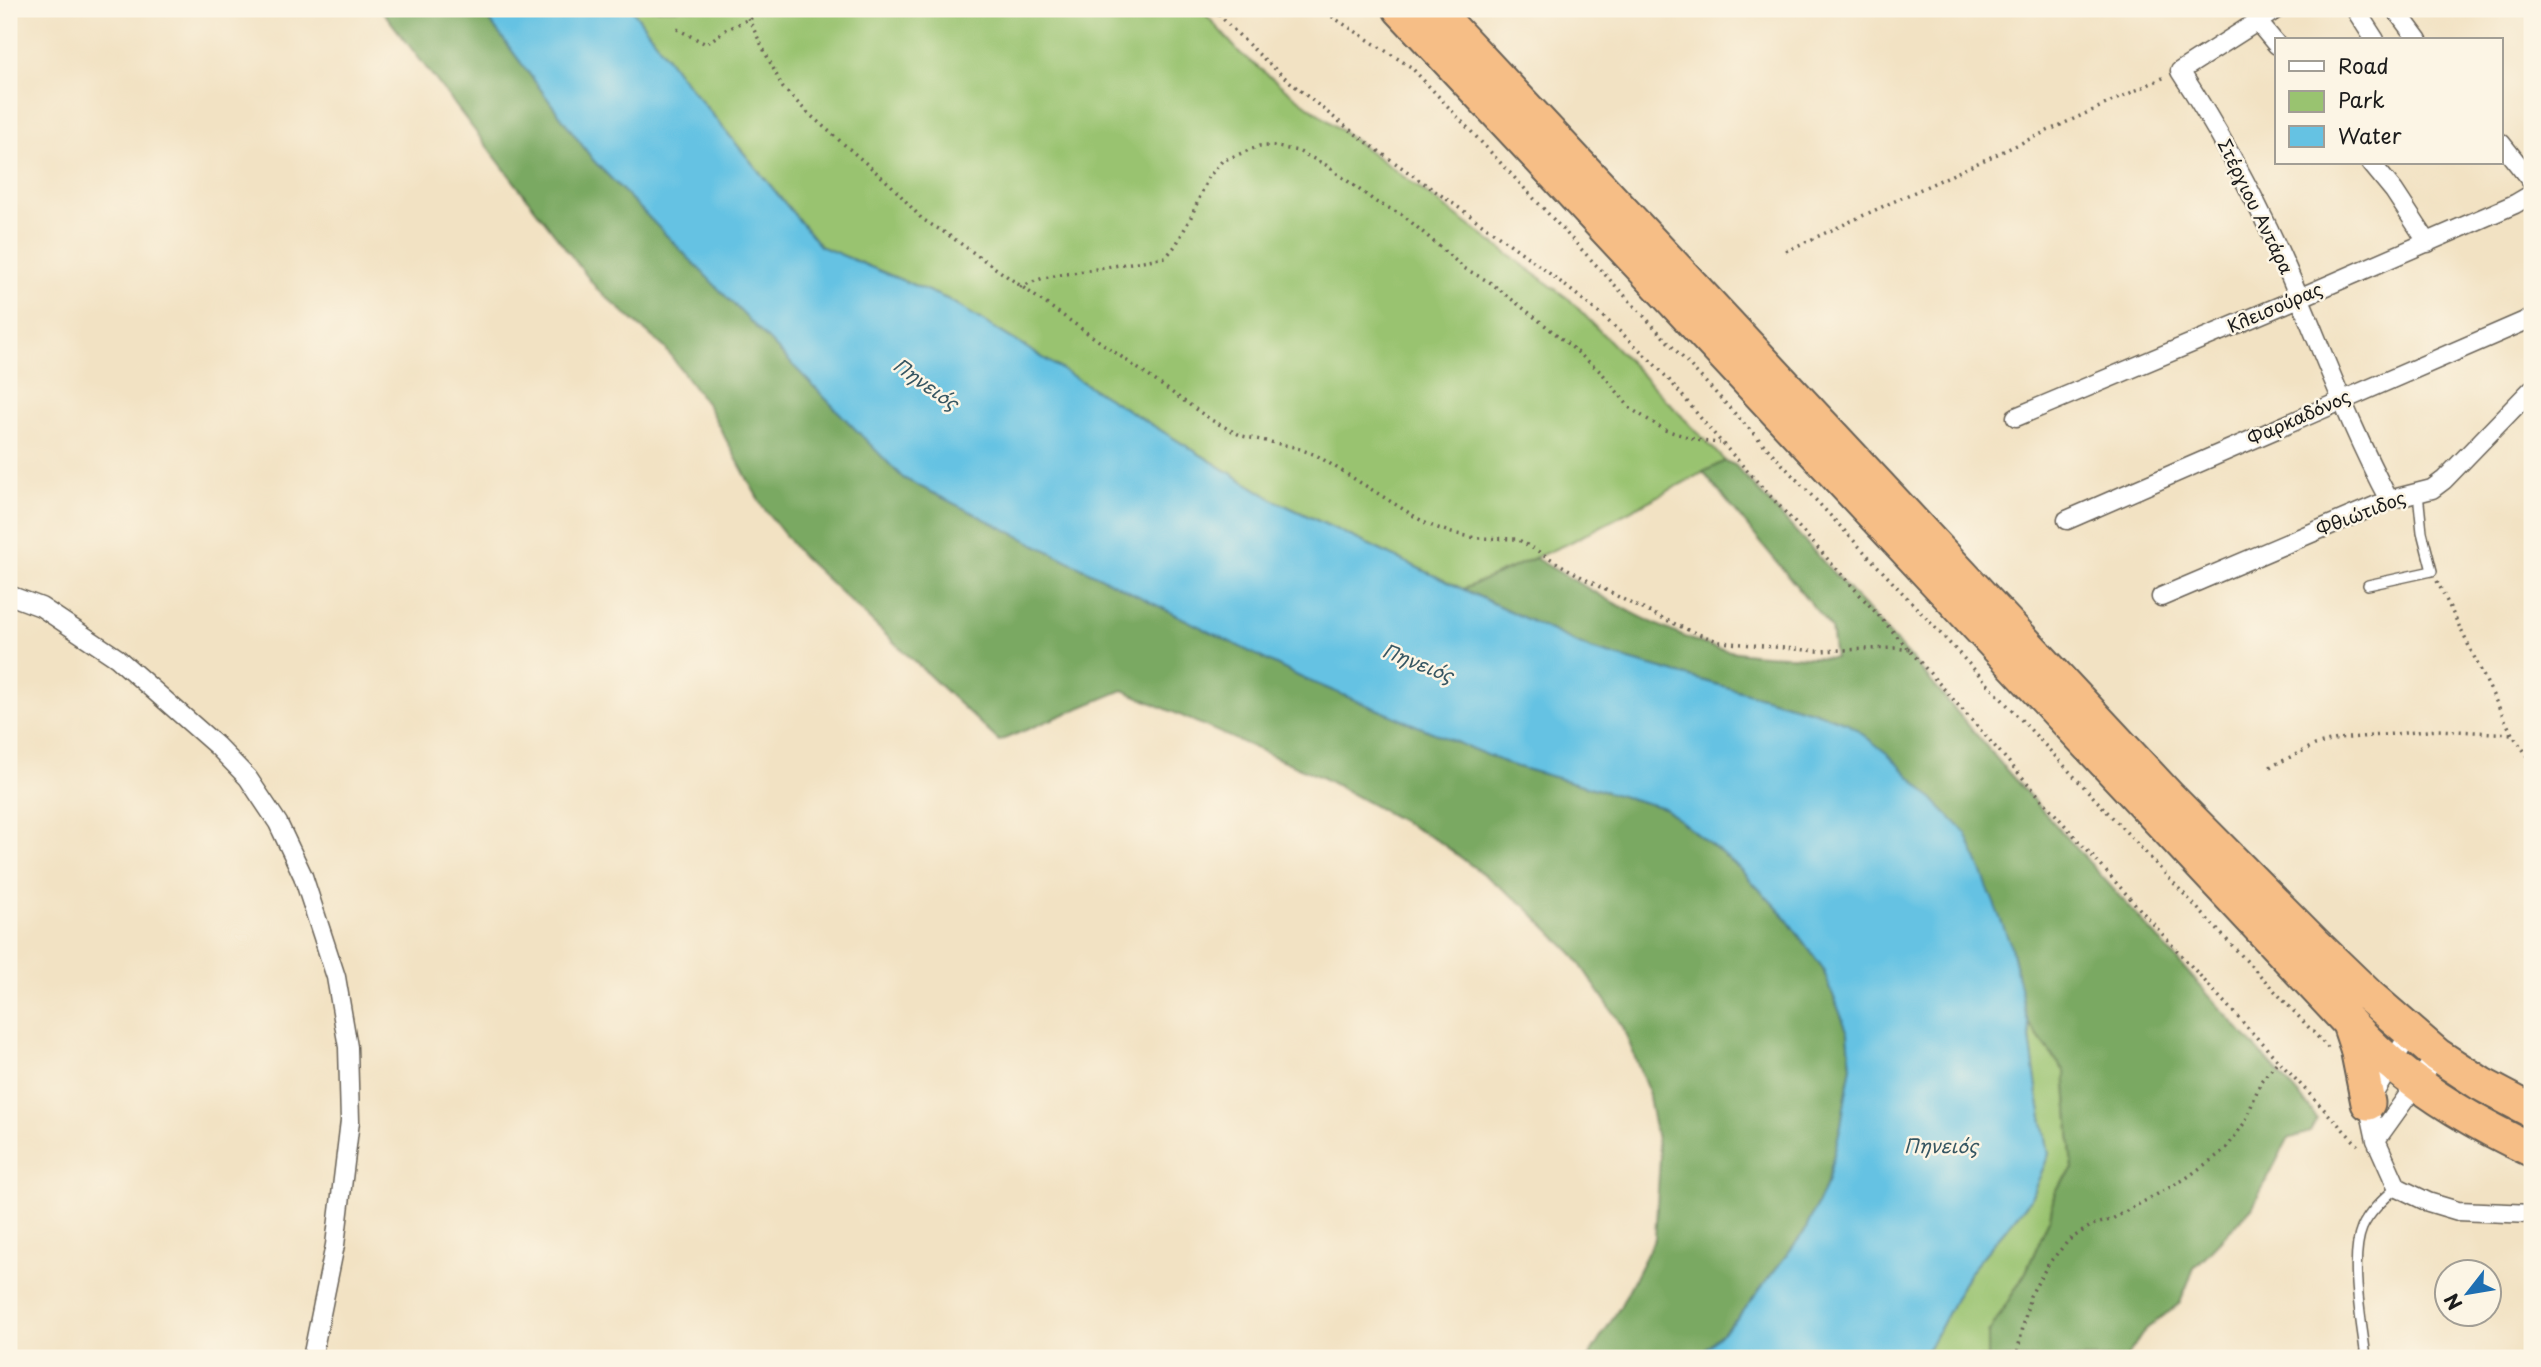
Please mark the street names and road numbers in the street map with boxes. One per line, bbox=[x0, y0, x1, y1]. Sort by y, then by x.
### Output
street label: Στέργιου Αντάρα bbox=[2212, 134, 2301, 279]
street label: Κλεισούρας bbox=[2223, 274, 2326, 339]
street label: Φαρκαδόνος bbox=[2243, 382, 2354, 451]
street label: Φθιώτιδος bbox=[2312, 483, 2409, 542]

